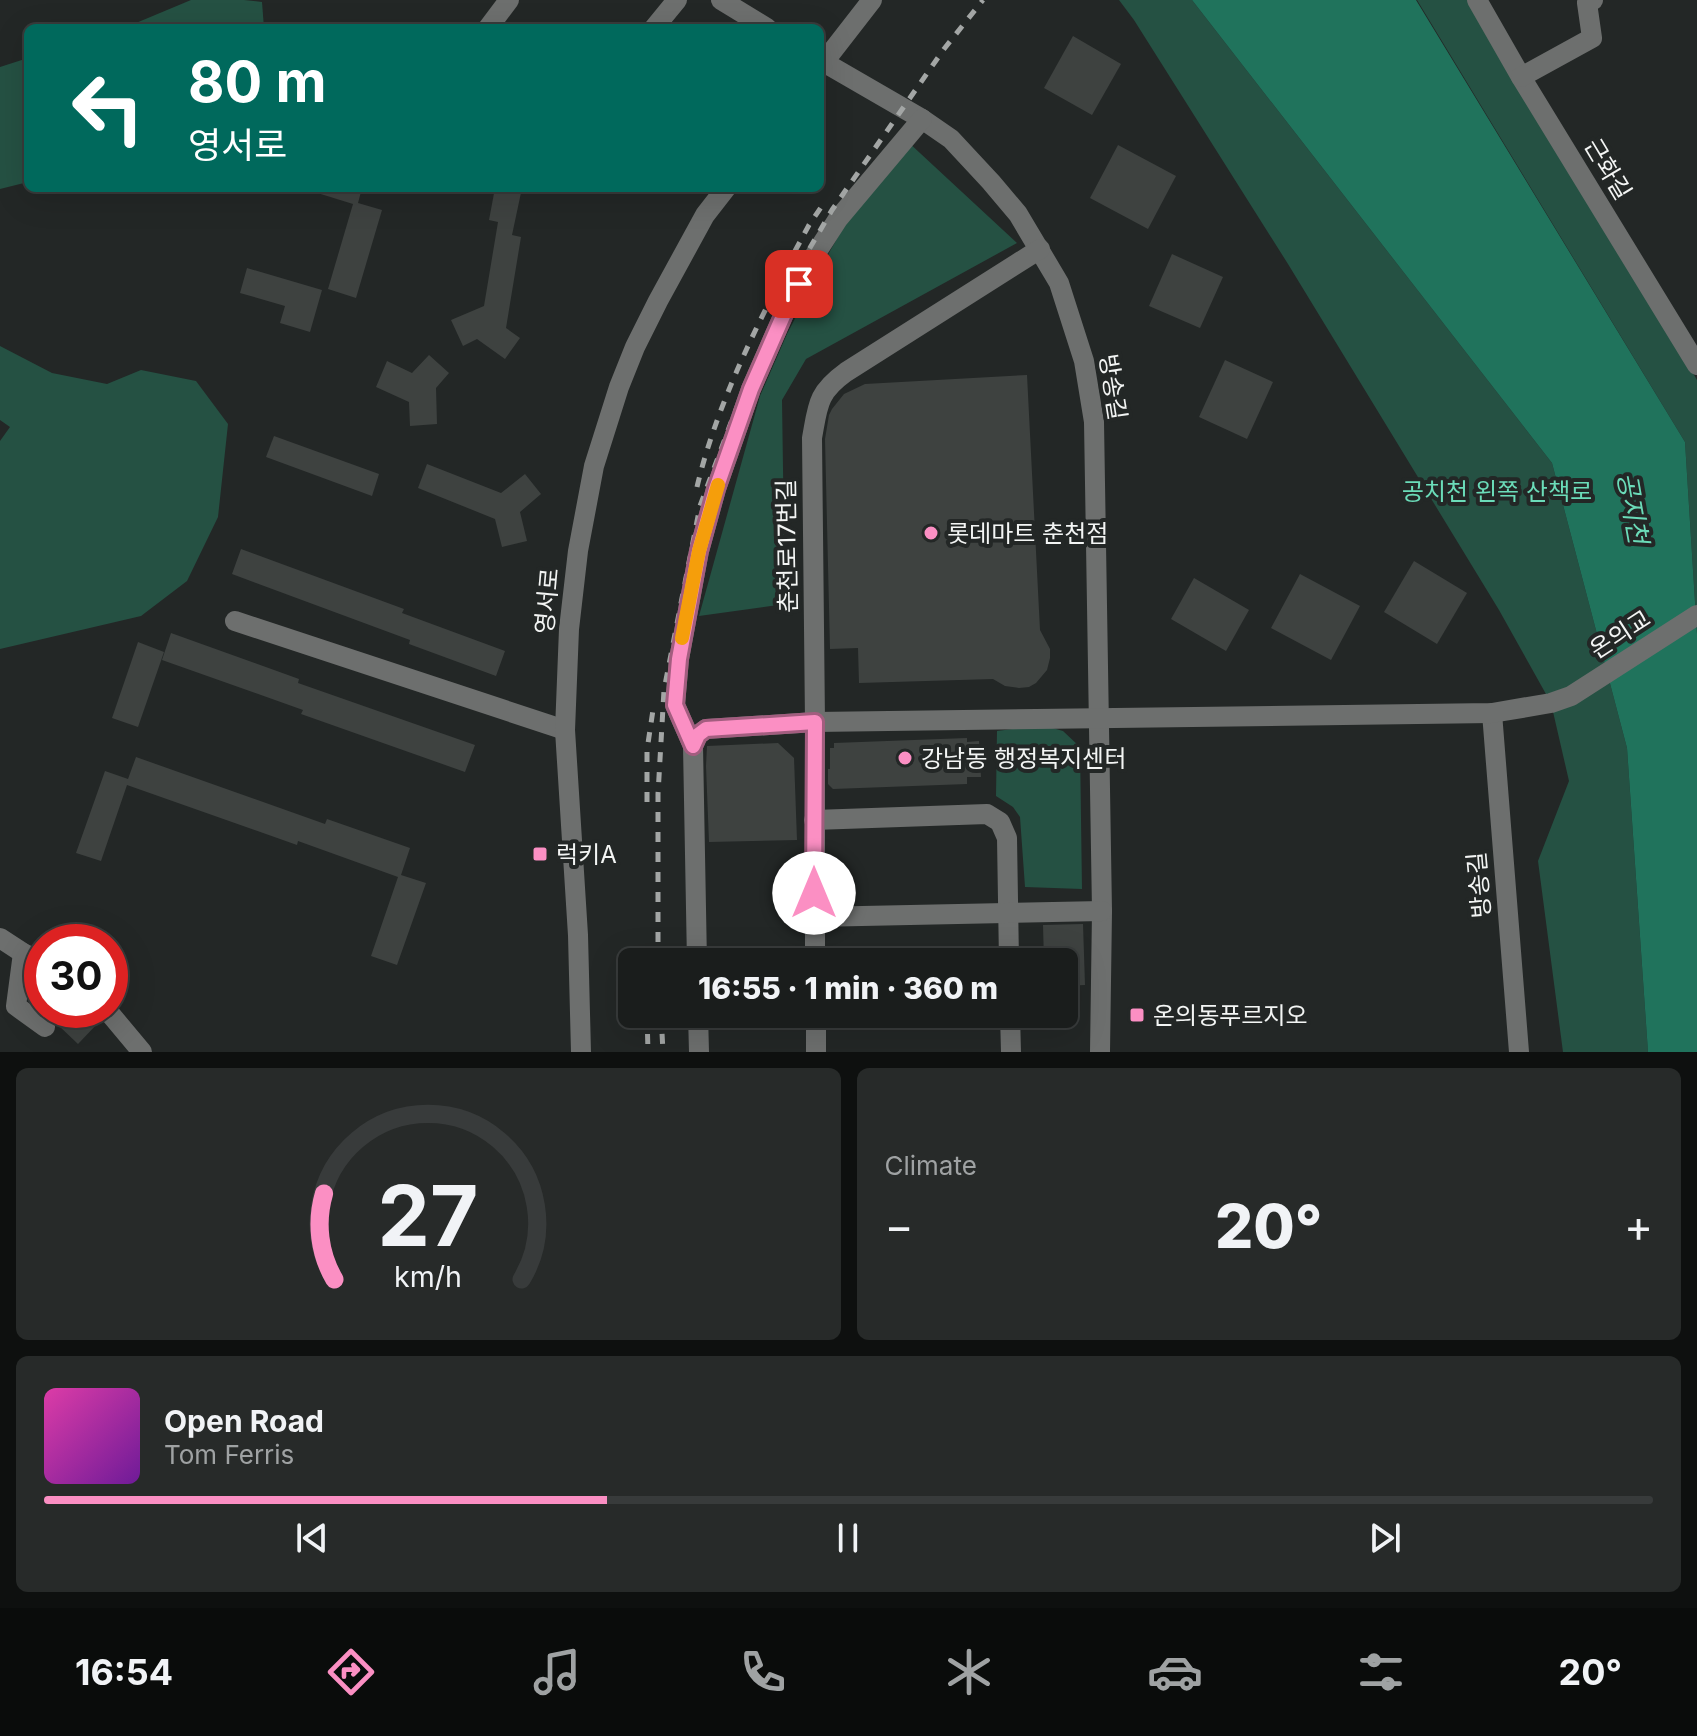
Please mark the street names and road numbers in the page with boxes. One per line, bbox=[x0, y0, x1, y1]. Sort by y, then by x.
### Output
street label: 근화길 bbox=[1579, 133, 1637, 205]
street label: 방송길 bbox=[1093, 352, 1133, 422]
street label: 춘천로17번길 bbox=[771, 479, 803, 613]
street label: 영서로 bbox=[530, 567, 564, 635]
street label: 온의교 bbox=[1584, 604, 1656, 664]
street label: 방송길 bbox=[1462, 851, 1496, 919]

